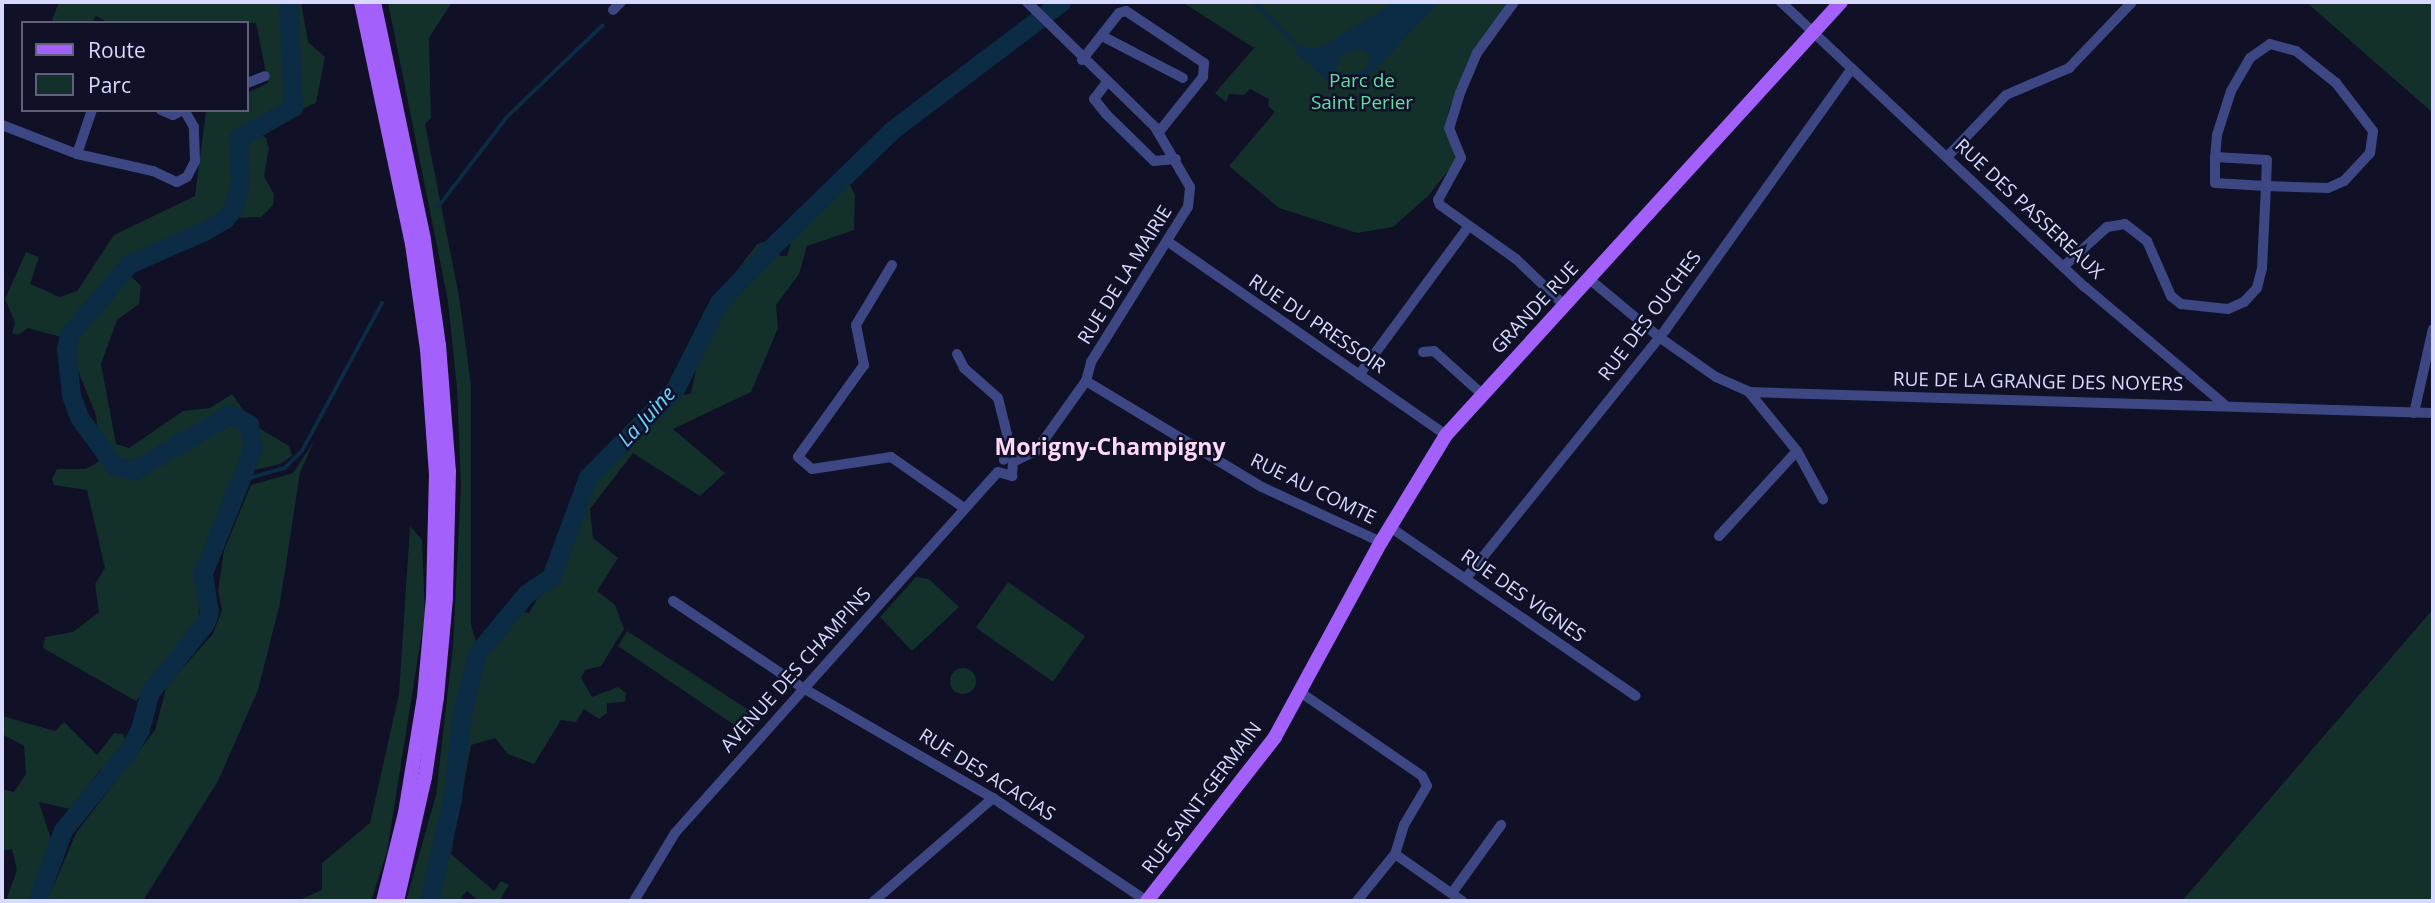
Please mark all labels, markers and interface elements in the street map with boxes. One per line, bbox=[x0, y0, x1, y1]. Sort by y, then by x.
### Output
legend bbox=[21, 21, 248, 112]
text: Route bbox=[88, 36, 146, 64]
park label: Parc de Saint Perier bbox=[1311, 70, 1413, 114]
text: Parc bbox=[88, 71, 131, 99]
street label: RUE DES PASSEREAUX bbox=[1950, 134, 2108, 284]
street label: RUE DE LA MAIRIE bbox=[1073, 201, 1177, 349]
street label: RUE DES OUCHES bbox=[1594, 247, 1706, 385]
street label: GRANDE RUE bbox=[1487, 257, 1583, 359]
street label: RUE DU PRESSOIR bbox=[1244, 270, 1390, 378]
street label: RUE DE LA GRANGE DES NOYERS bbox=[1893, 368, 2183, 396]
water label: La Juine bbox=[612, 381, 680, 451]
district label: Morigny-Champigny bbox=[995, 432, 1225, 460]
street label: RUE AU COMTE bbox=[1247, 449, 1379, 529]
street label: RUE DES VIGNES bbox=[1456, 545, 1590, 647]
street label: AVENUE DES CHAMPINS bbox=[716, 583, 876, 757]
street label: RUE SAINT-GERMAIN bbox=[1137, 717, 1267, 879]
street label: RUE DES ACACIAS bbox=[915, 724, 1059, 826]

